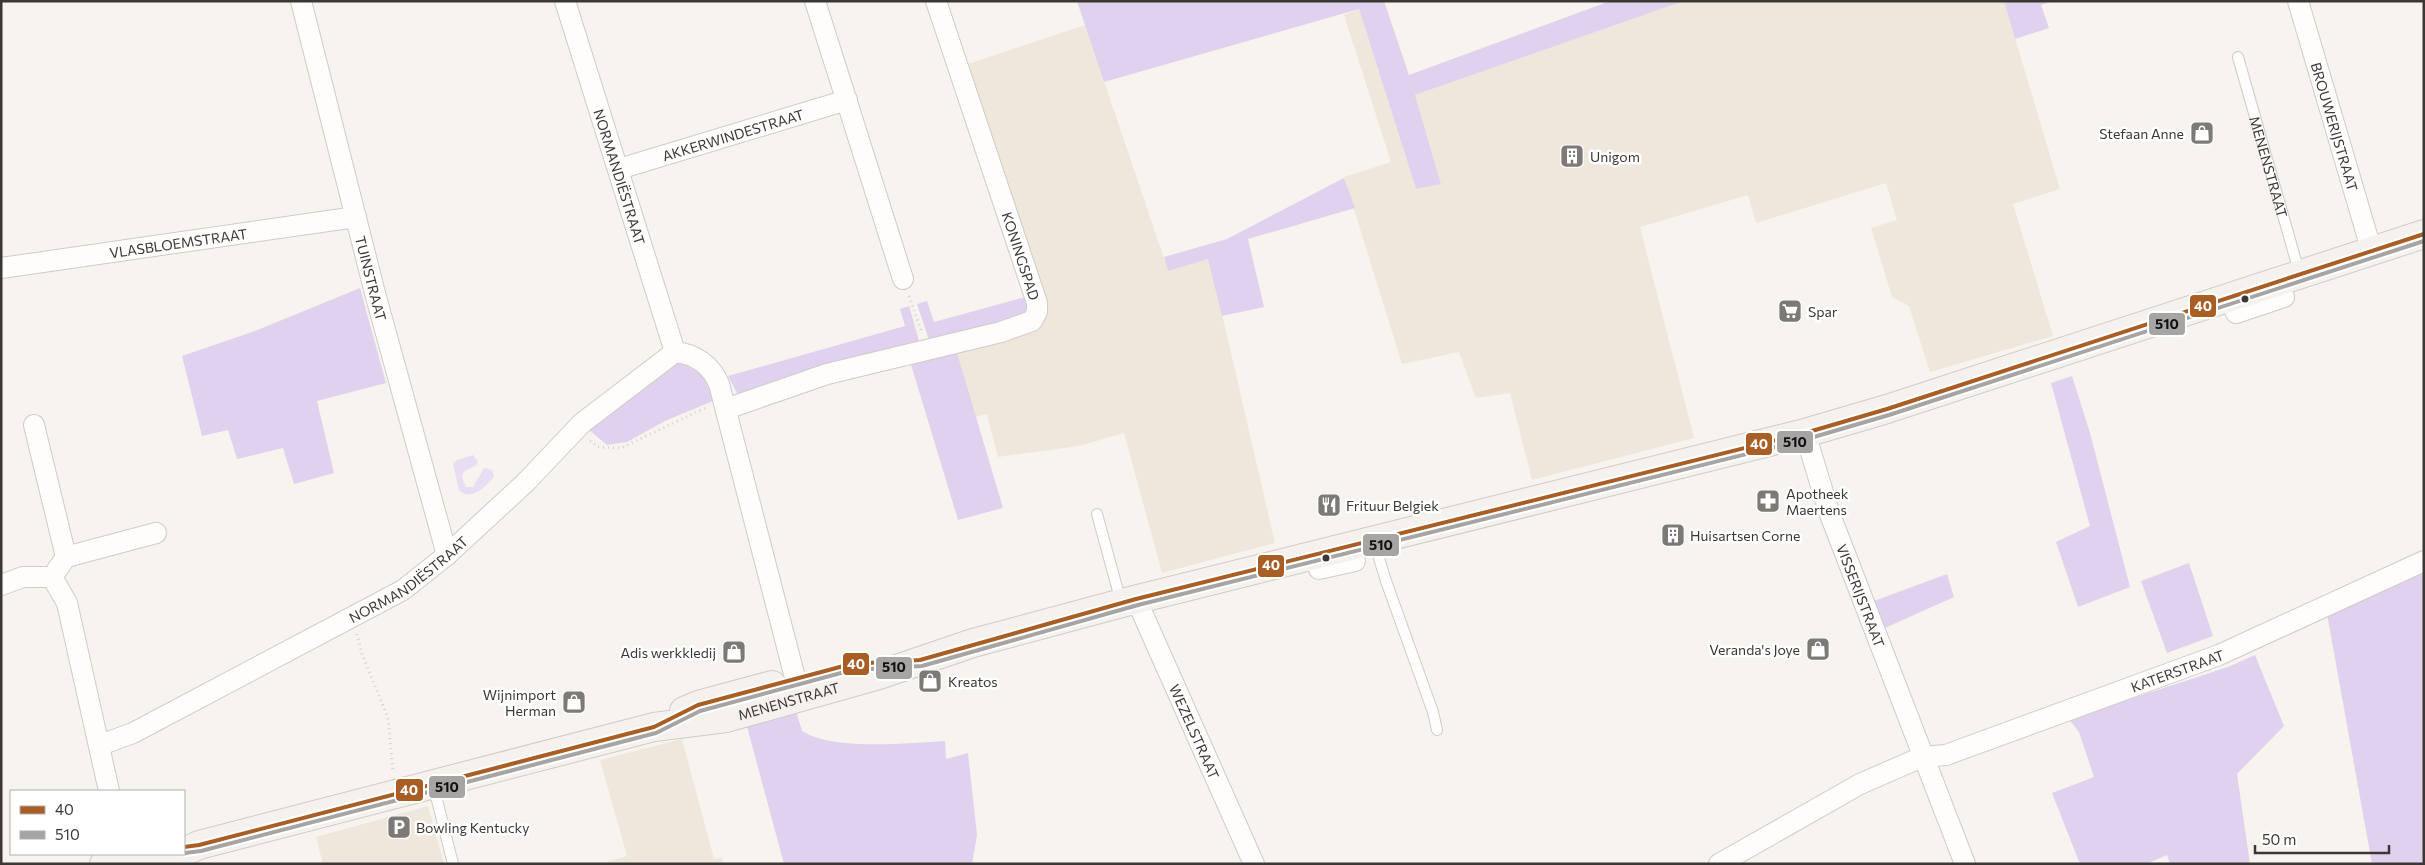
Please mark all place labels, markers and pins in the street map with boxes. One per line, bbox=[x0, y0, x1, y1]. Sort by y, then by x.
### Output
shop icon: Stefaan Anne bbox=[2189, 120, 2215, 146]
place label: Stefaan Anne bbox=[2099, 125, 2184, 142]
building icon: Unigom bbox=[1559, 143, 1585, 169]
place label: Unigom bbox=[1590, 148, 1640, 165]
unlabelled marker bbox=[2240, 294, 2250, 304]
supermarket icon: Spar bbox=[1777, 298, 1803, 324]
place label: Spar bbox=[1808, 303, 1838, 320]
place label: Apotheek Maertens bbox=[1786, 485, 1849, 518]
pharmacy icon: Apotheek Maertens bbox=[1755, 488, 1781, 514]
restaurant icon: Frituur Belgiek bbox=[1316, 492, 1342, 518]
place label: Frituur Belgiek bbox=[1346, 497, 1439, 514]
building icon: Huisartsen Corne bbox=[1660, 522, 1686, 548]
place label: Huisartsen Corne bbox=[1690, 527, 1800, 544]
unlabelled marker bbox=[1321, 553, 1331, 563]
shop icon: Veranda's Joye bbox=[1805, 636, 1831, 662]
shop icon: Adis werkkledij bbox=[721, 639, 747, 665]
place label: Veranda's Joye bbox=[1709, 641, 1800, 658]
place label: Adis werkkledij bbox=[621, 644, 716, 661]
shop icon: Kreatos bbox=[917, 668, 943, 694]
place label: Kreatos bbox=[948, 673, 998, 690]
place label: Wijnimport Herman bbox=[483, 686, 556, 719]
shop icon: Wijnimport Herman bbox=[561, 689, 587, 715]
parking icon: Bowling Kentucky bbox=[386, 814, 412, 840]
place label: Bowling Kentucky bbox=[416, 819, 529, 836]

